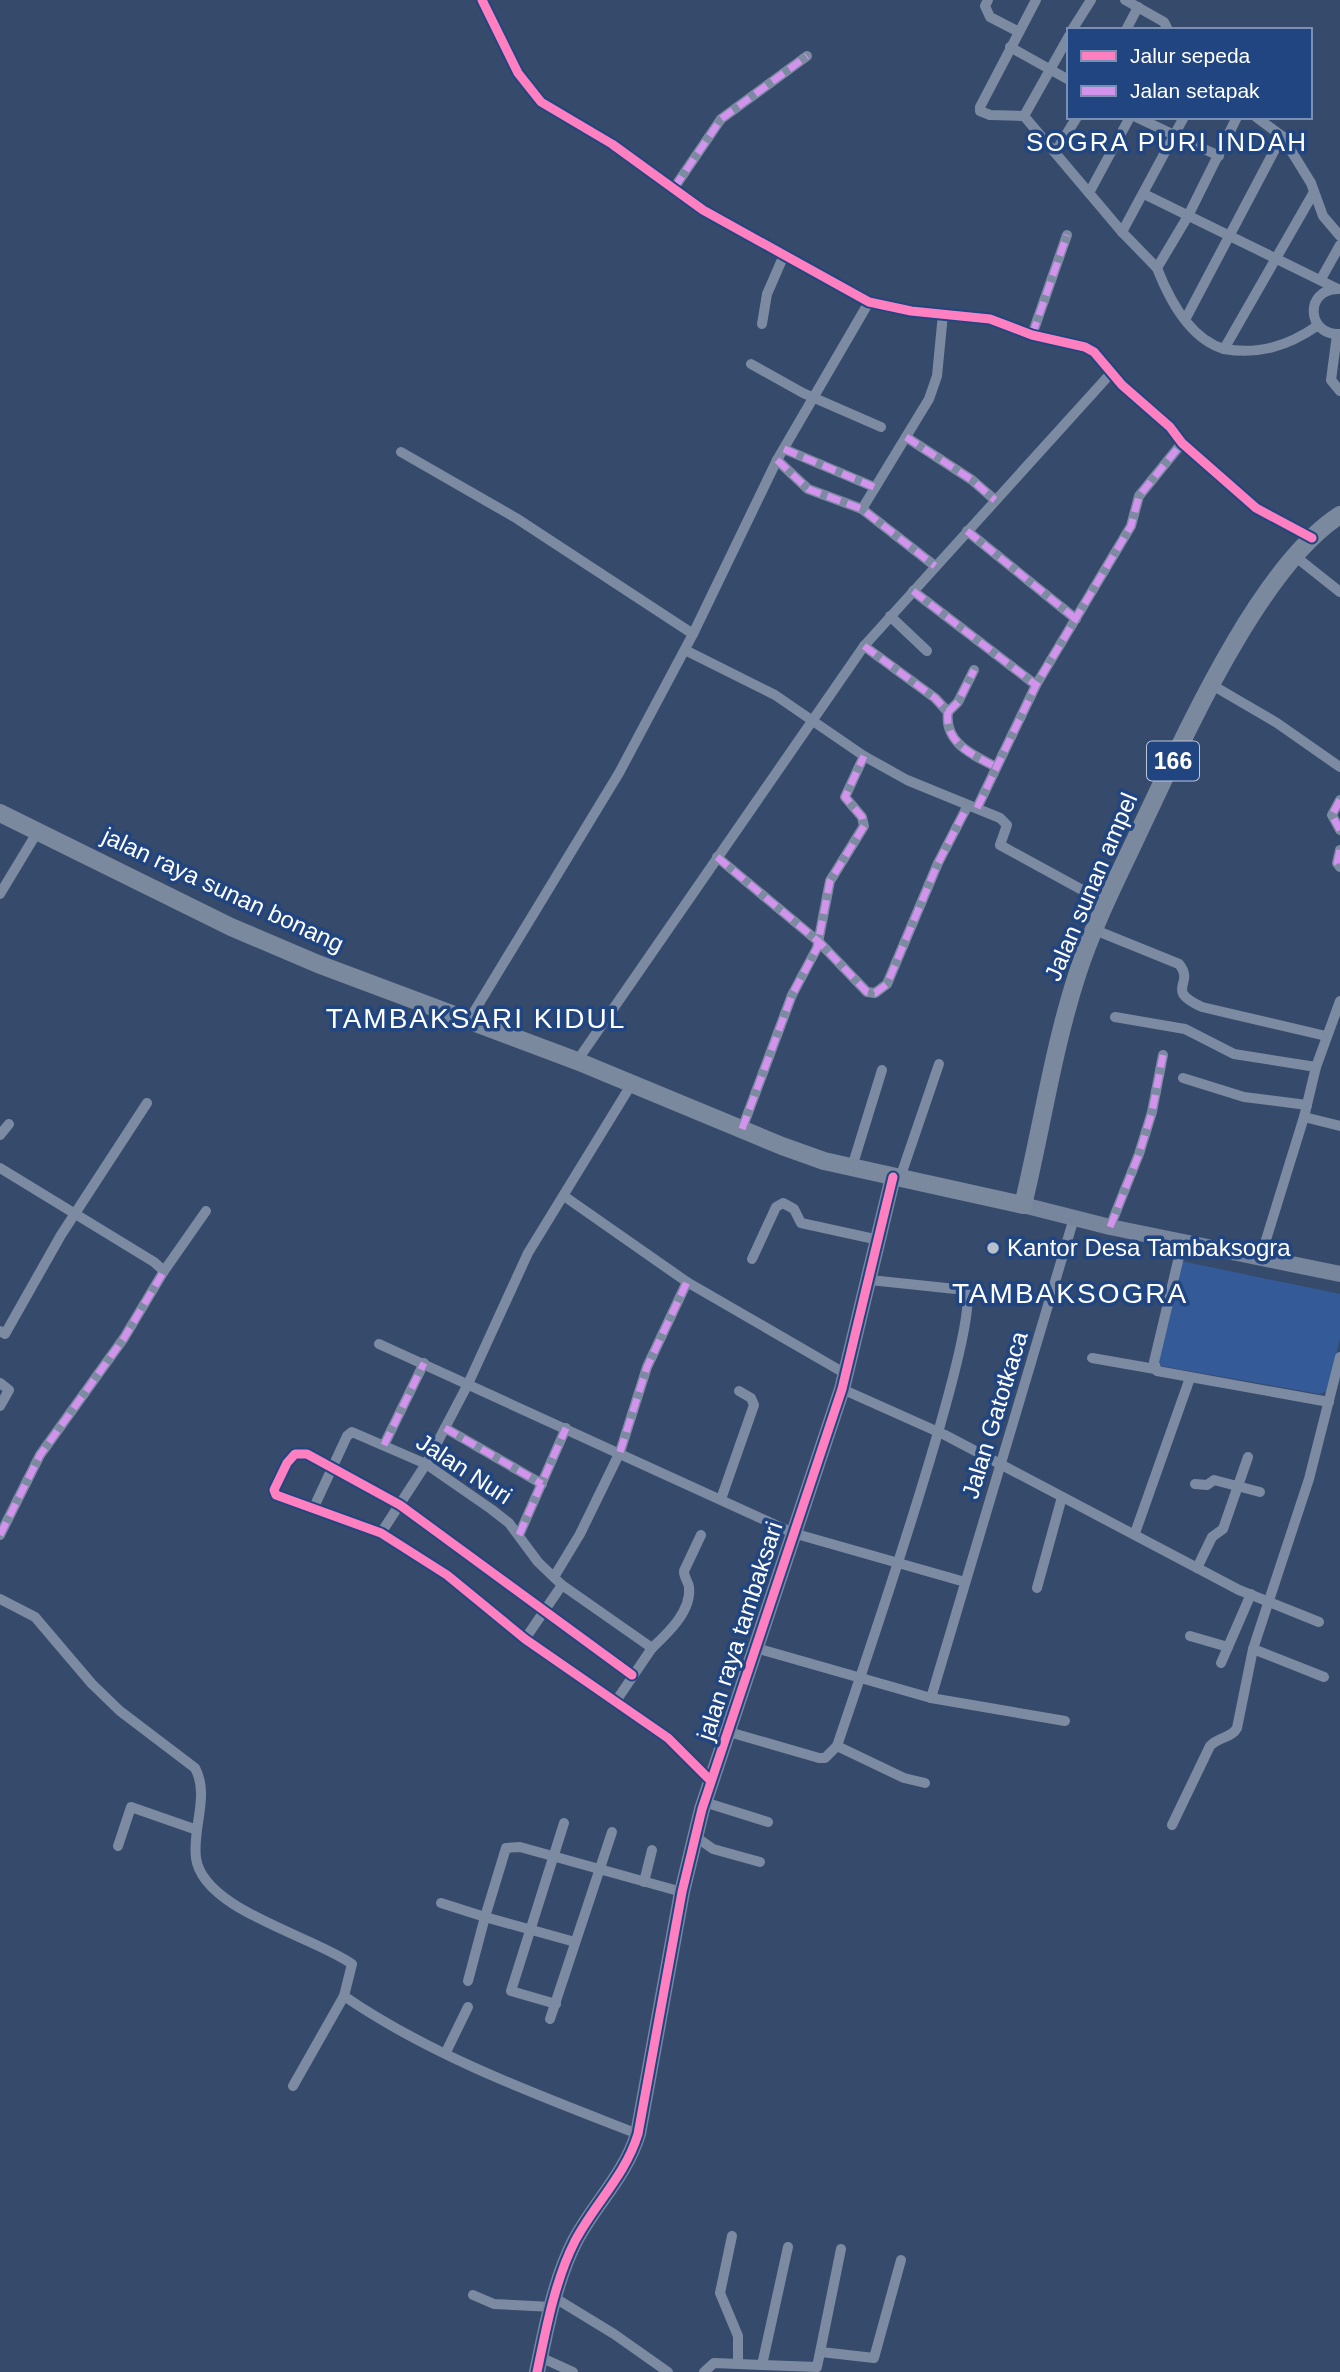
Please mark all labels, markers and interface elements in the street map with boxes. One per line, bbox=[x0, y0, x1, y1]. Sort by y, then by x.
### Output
legend bbox=[1067, 28, 1312, 119]
text: Jalur sepeda bbox=[1130, 44, 1251, 67]
text: Jalan setapak bbox=[1130, 79, 1260, 102]
district label: SOGRA PURI INDAH bbox=[1026, 127, 1308, 157]
road number: 166 bbox=[1147, 741, 1199, 780]
street label: Jalan sunan ampel bbox=[1039, 789, 1142, 985]
street label: jalan raya sunan bonang bbox=[97, 821, 348, 957]
district label: TAMBAKSARI KIDUL bbox=[326, 1003, 626, 1034]
place label: Kantor Desa Tambaksogra bbox=[1007, 1234, 1291, 1261]
marker: Kantor Desa Tambaksogra bbox=[985, 1240, 1001, 1256]
district label: TAMBAKSOGRA bbox=[952, 1278, 1188, 1309]
street label: Jalan Gatotkaca bbox=[956, 1327, 1033, 1502]
street label: Jalan Nuri bbox=[412, 1428, 517, 1509]
street label: jalan raya tambaksari bbox=[691, 1518, 788, 1744]

